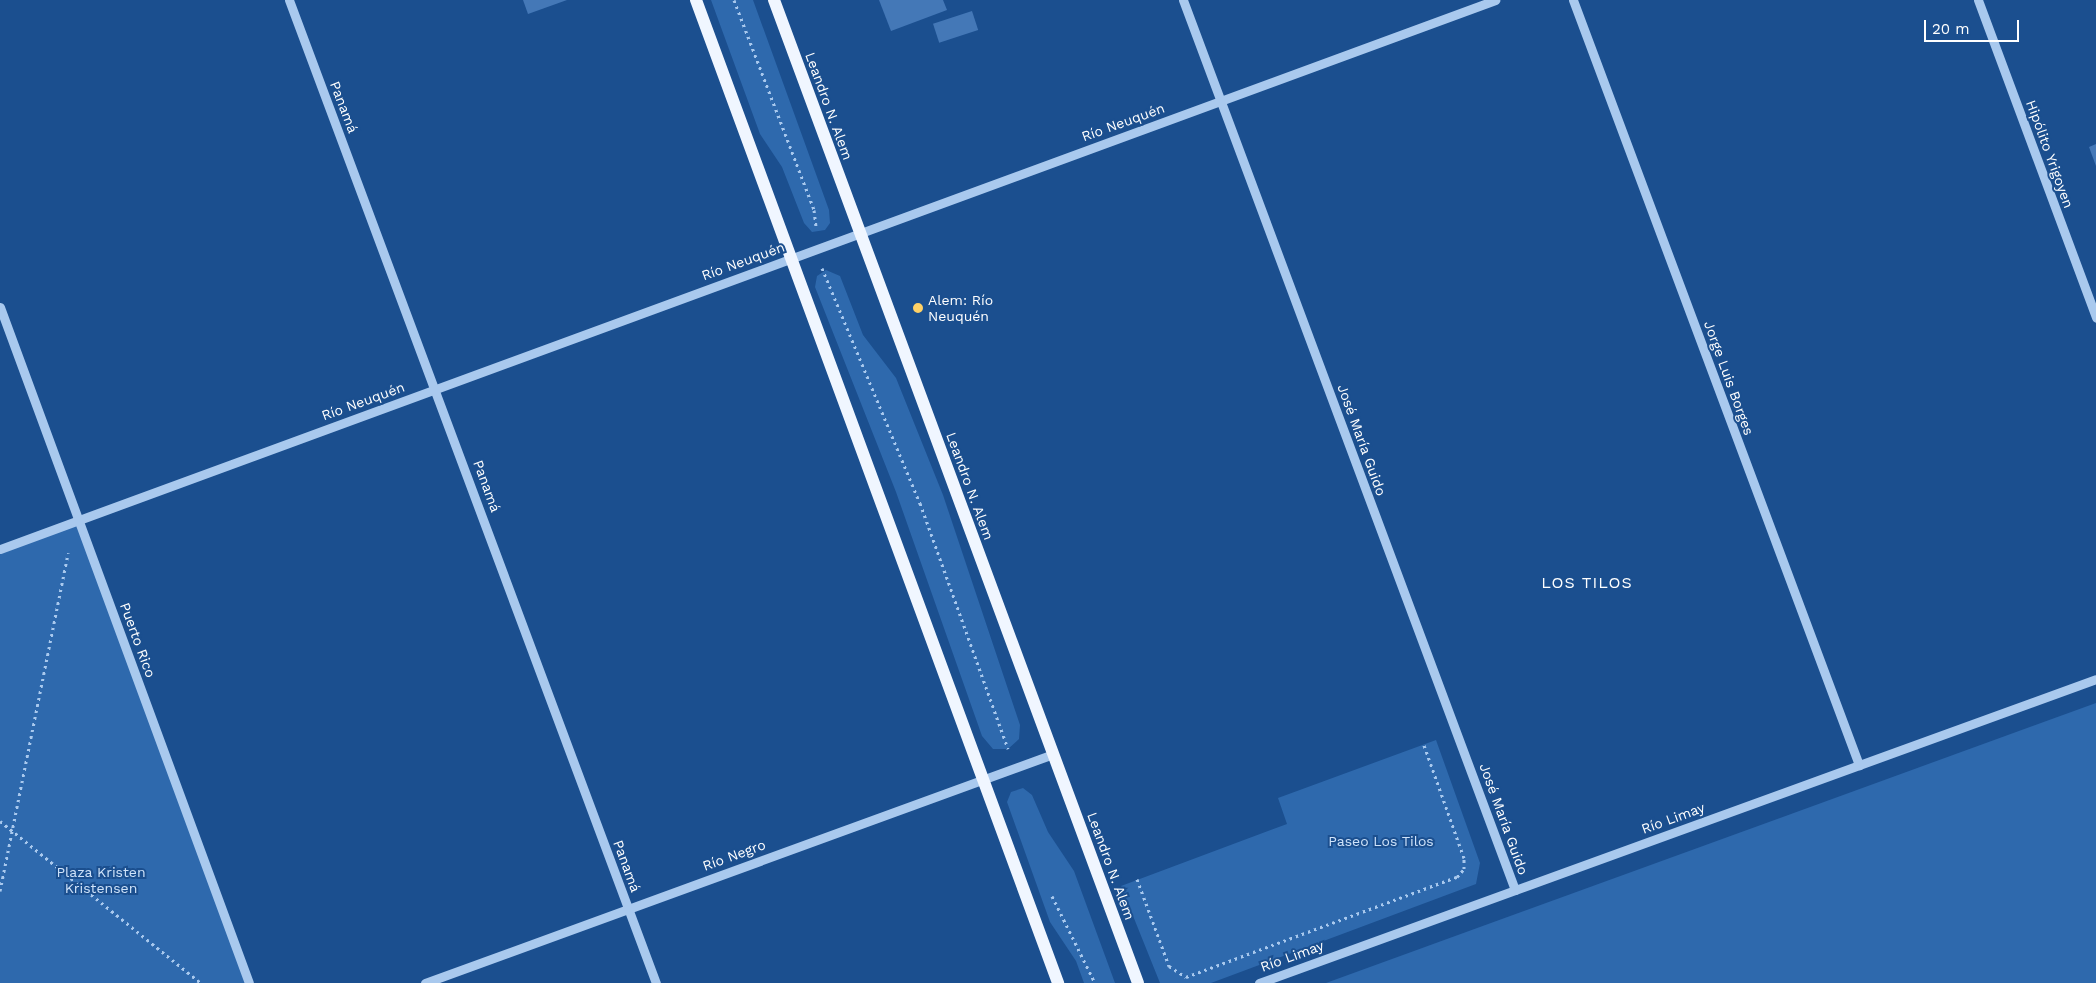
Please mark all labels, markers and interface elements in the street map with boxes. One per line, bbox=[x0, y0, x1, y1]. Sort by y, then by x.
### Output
scale bar bbox=[1926, 10, 2021, 42]
text: 20 m bbox=[1932, 20, 1970, 38]
street label: Leandro N. Alem bbox=[802, 50, 856, 162]
street label: Panamá bbox=[326, 79, 362, 135]
street label: Hipólito Yrigoyen bbox=[2023, 97, 2077, 211]
street label: Río Neuquén bbox=[1079, 99, 1167, 145]
street label: Río Neuquén bbox=[699, 238, 787, 284]
place label: Alem: Río Neuquén bbox=[928, 292, 993, 324]
marker: Alem: Río Neuquén bbox=[912, 302, 924, 314]
street label: Jorge Luis Borges bbox=[1701, 319, 1757, 437]
street label: Río Neuquén bbox=[319, 378, 407, 424]
street label: José María Guido bbox=[1334, 382, 1390, 498]
street label: Leandro N. Alem bbox=[943, 430, 997, 542]
street label: Panamá bbox=[470, 458, 504, 514]
district label: LOS TILOS bbox=[1540, 573, 1634, 593]
street label: Puerto Rico bbox=[117, 600, 159, 680]
street label: José María Guido bbox=[1476, 761, 1532, 877]
street label: Río Limay bbox=[1639, 799, 1707, 837]
street label: Leandro N. Alem bbox=[1084, 810, 1138, 922]
park label: Paseo Los Tilos bbox=[1328, 833, 1434, 849]
street label: Río Negro bbox=[700, 836, 768, 874]
street label: Panamá bbox=[610, 838, 644, 894]
park label: Plaza Kristen Kristensen bbox=[56, 864, 146, 896]
street label: Río Limay bbox=[1258, 937, 1326, 975]

